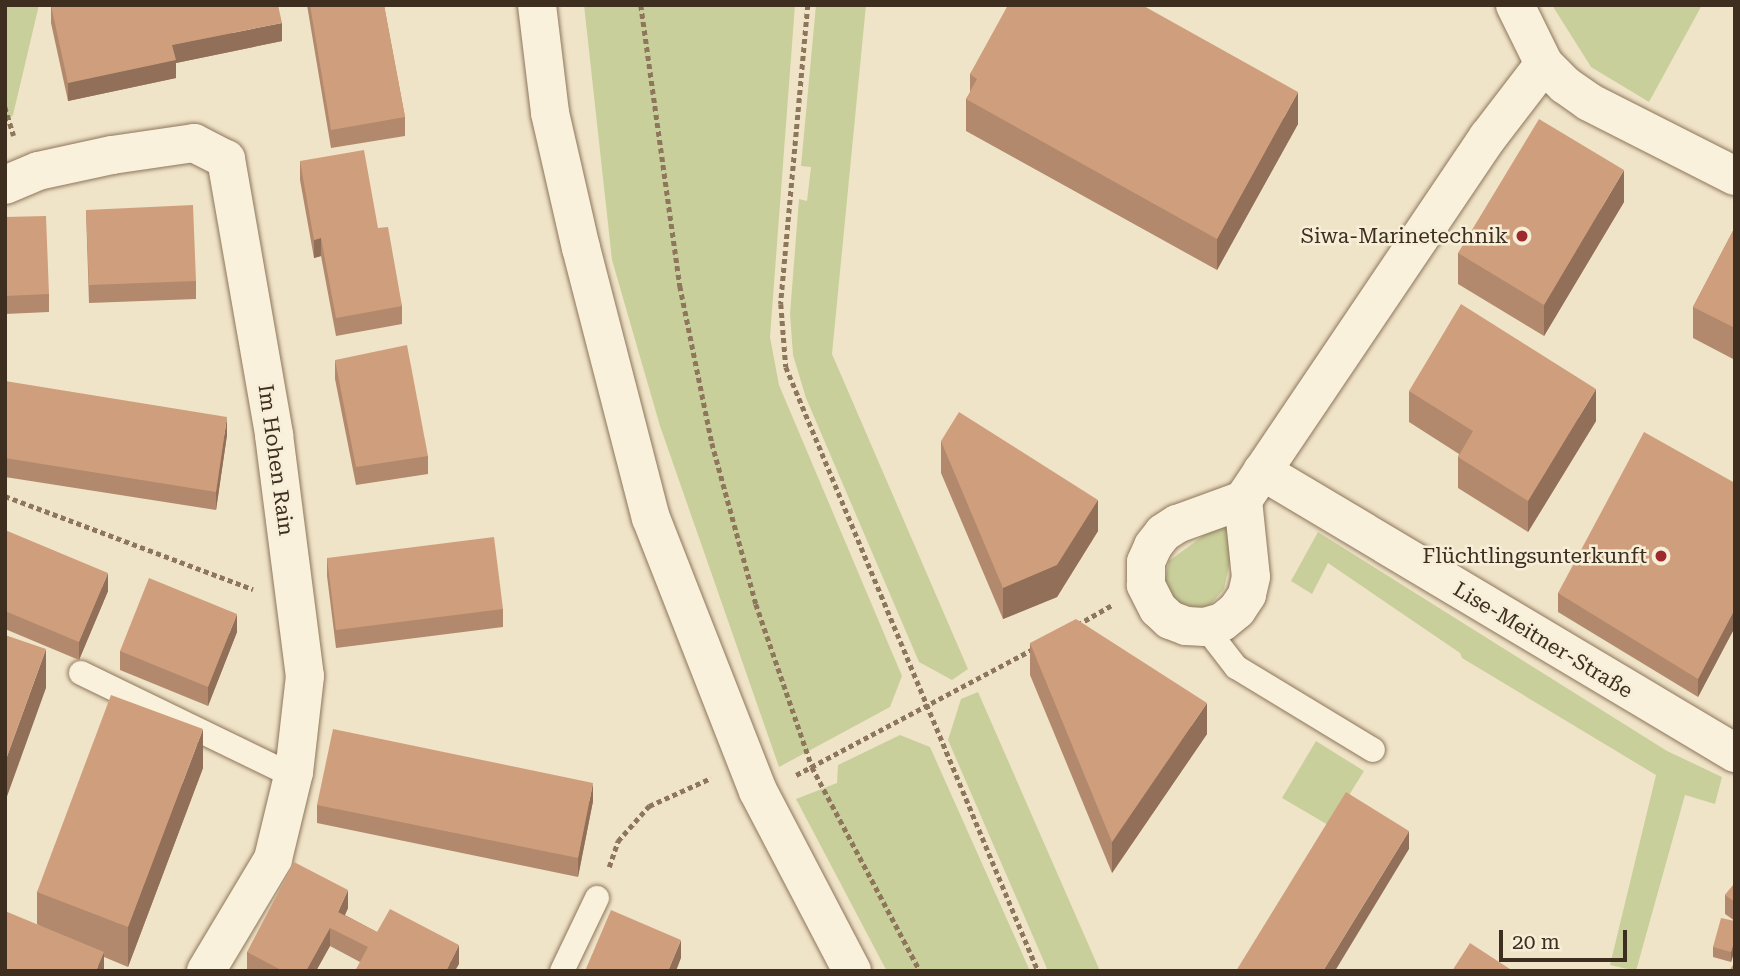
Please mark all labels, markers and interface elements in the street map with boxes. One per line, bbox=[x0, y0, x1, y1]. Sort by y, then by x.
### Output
place label: Siwa-Marinetechnik bbox=[1301, 223, 1508, 249]
marker: Siwa-Marinetechnik bbox=[1514, 228, 1530, 244]
street label: Im Hohen Rain bbox=[253, 383, 299, 537]
place label: Flüchtlingsunterkunft bbox=[1423, 543, 1647, 569]
marker: Flüchtlingsunterkunft bbox=[1653, 548, 1669, 564]
street label: Lise-Meitner-Straße bbox=[1449, 576, 1637, 704]
scale bar bbox=[1502, 916, 1630, 960]
text: 20 m bbox=[1512, 930, 1560, 954]

